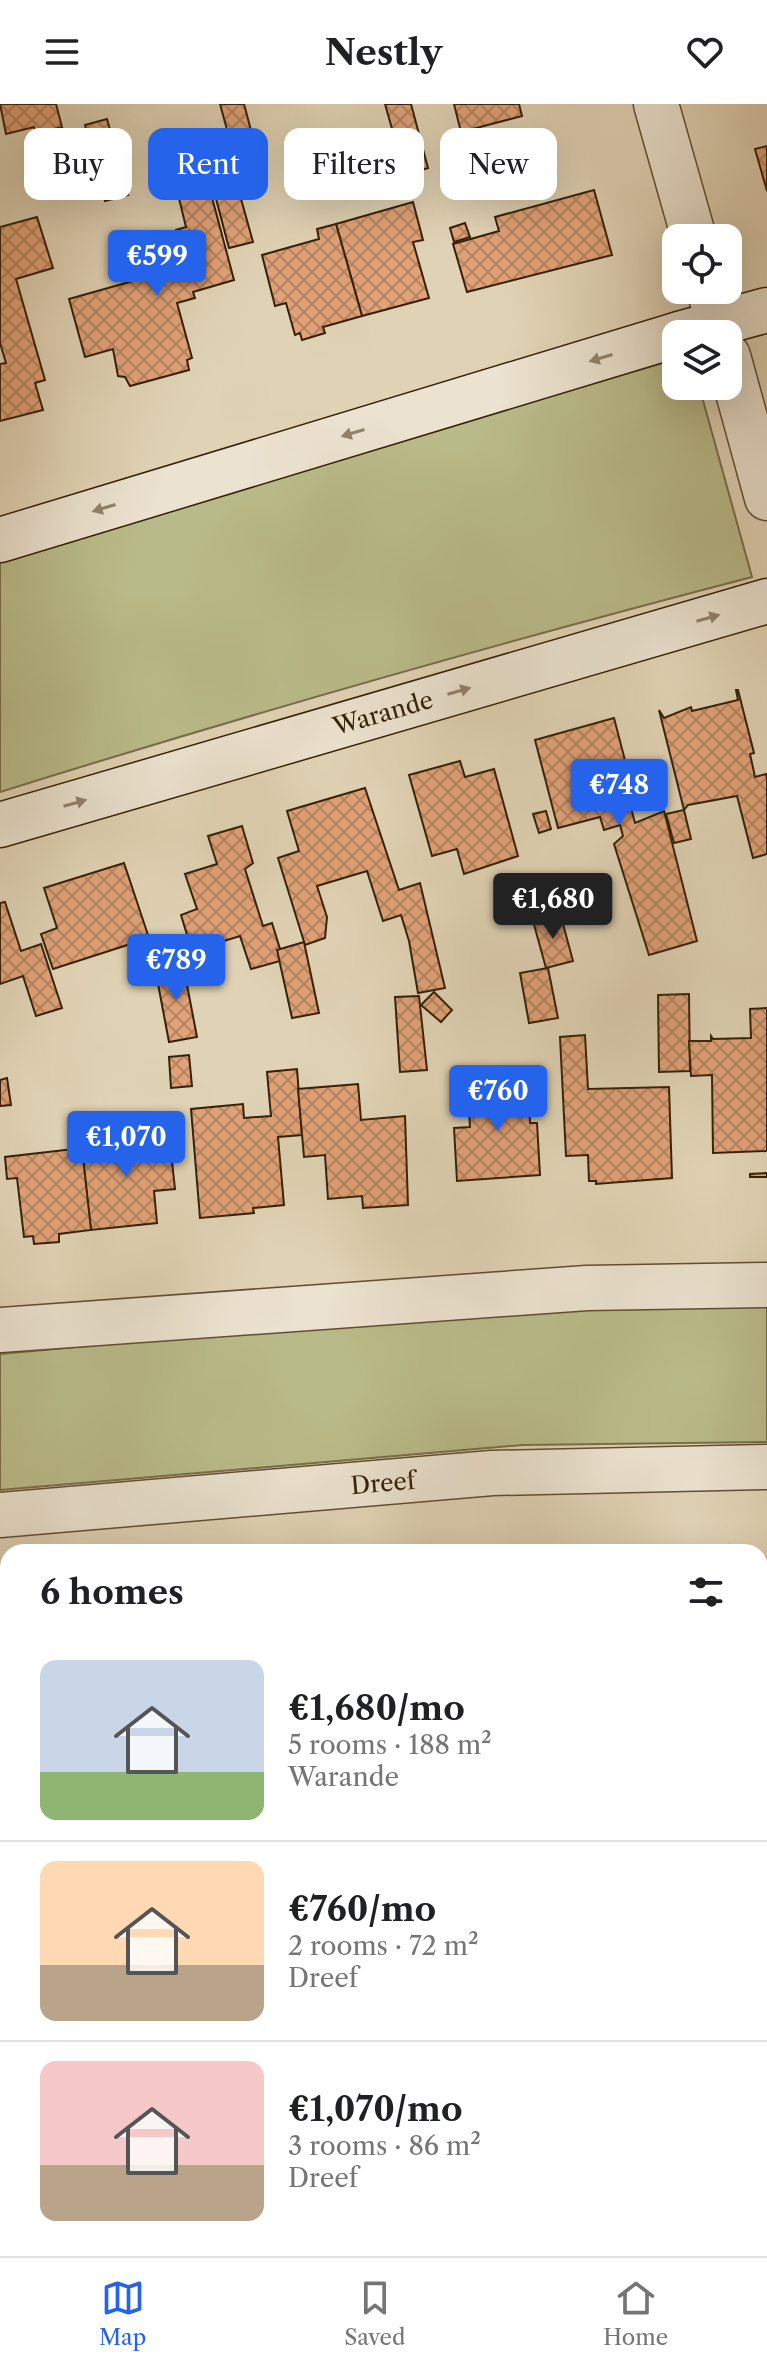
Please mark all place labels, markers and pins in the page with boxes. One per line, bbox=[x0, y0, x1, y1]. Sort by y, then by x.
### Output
pin: €599 bbox=[110, 230, 204, 298]
pin: €748 bbox=[572, 759, 666, 827]
pin: €1,680 bbox=[488, 873, 618, 941]
pin: €789 bbox=[129, 934, 223, 1002]
pin: €760 bbox=[451, 1065, 545, 1133]
pin: €1,070 bbox=[61, 1111, 191, 1179]

